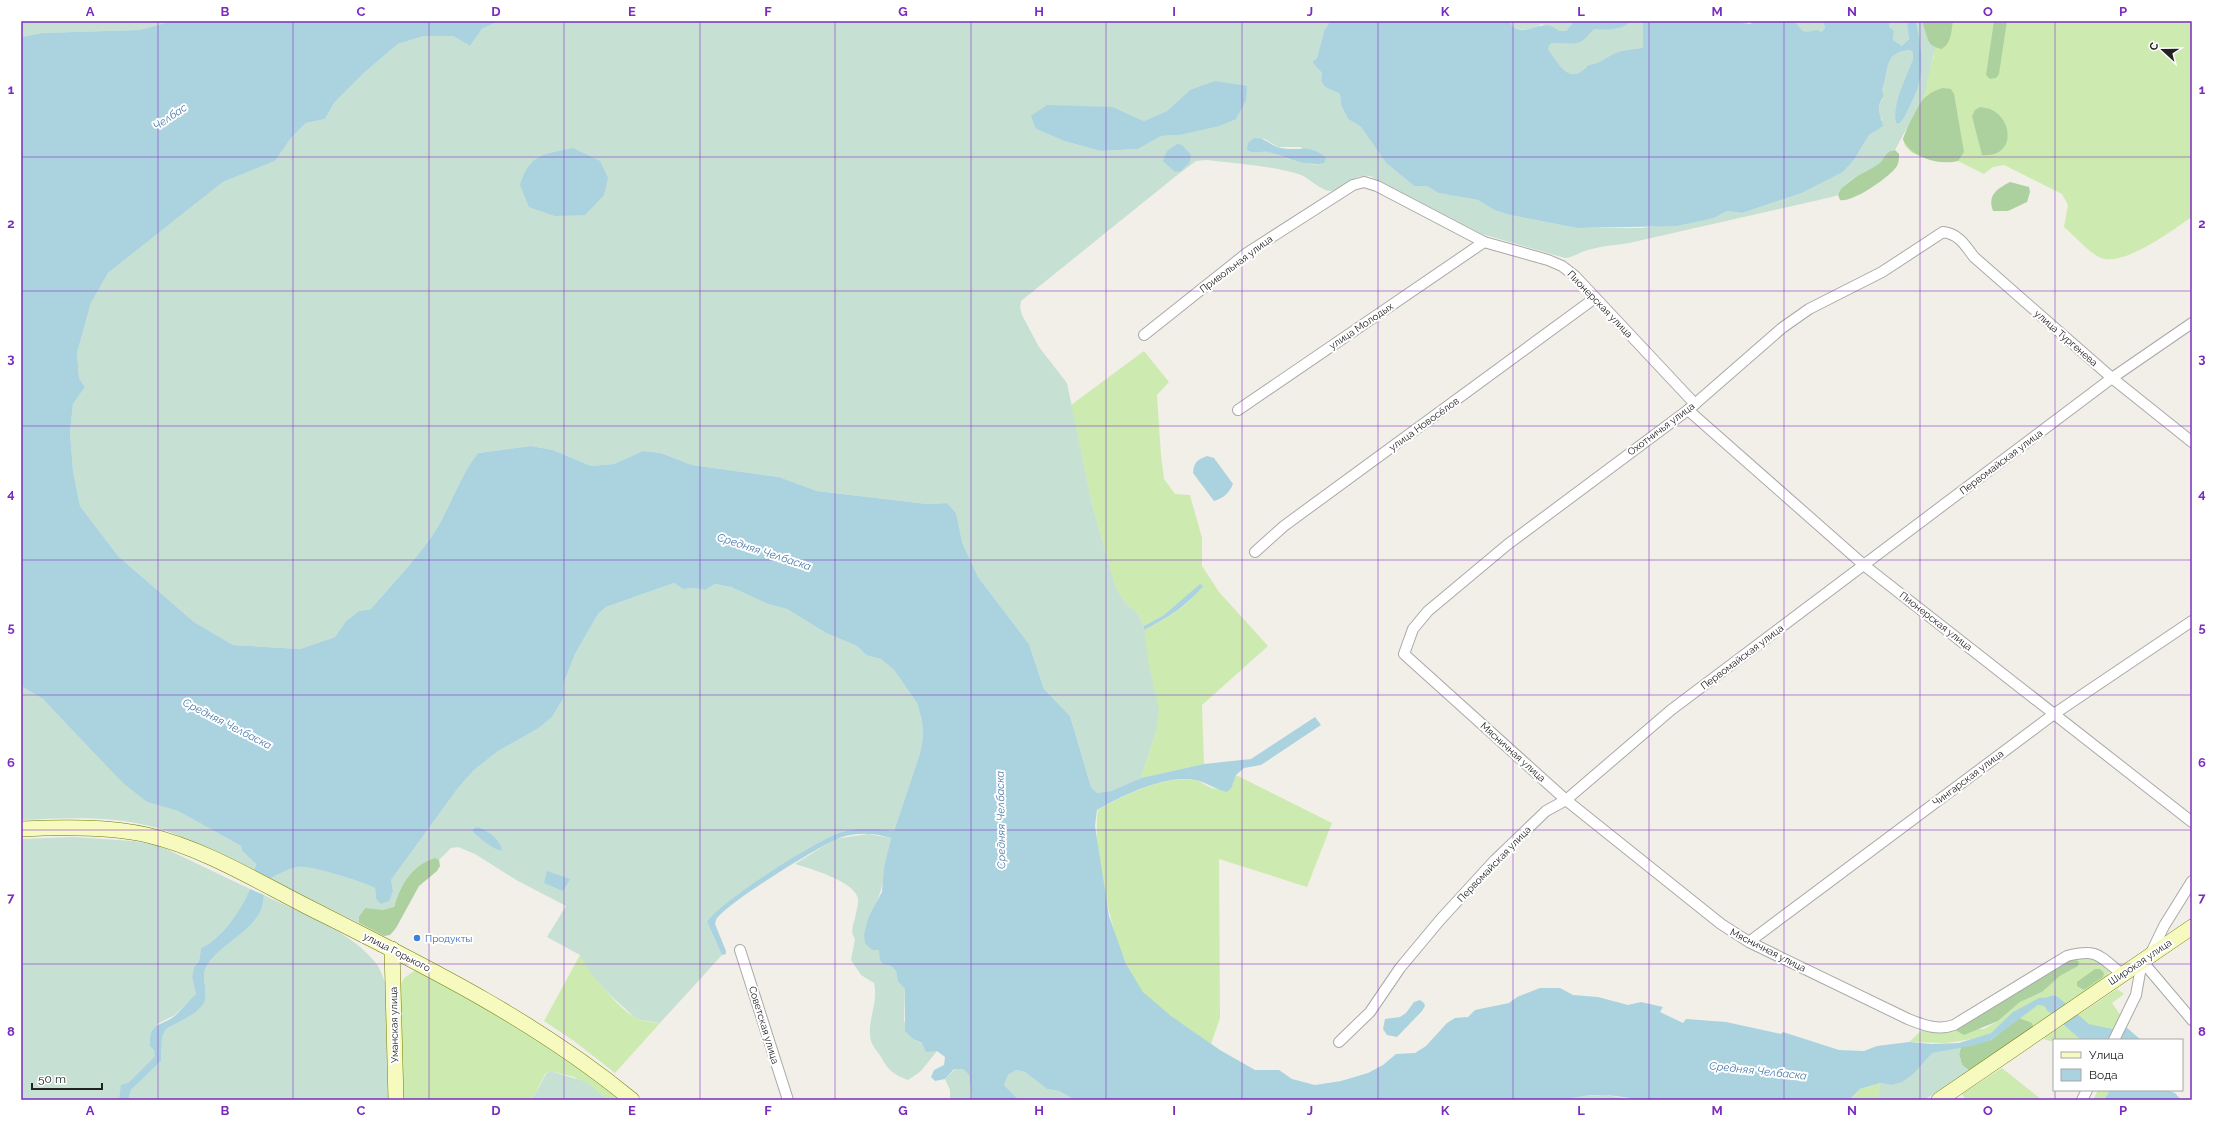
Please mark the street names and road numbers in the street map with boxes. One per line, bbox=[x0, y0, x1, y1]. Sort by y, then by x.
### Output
street label: Привольная улица bbox=[1197, 233, 1275, 295]
street label: Пионерская улица bbox=[1565, 268, 1635, 340]
street label: улица Молодых bbox=[1327, 301, 1395, 351]
street label: улица Тургенева bbox=[2032, 308, 2100, 368]
street label: улица Новосёлов bbox=[1387, 395, 1461, 453]
street label: Охотничья улица bbox=[1625, 400, 1697, 458]
street label: Первомайская улица bbox=[1957, 427, 2045, 497]
street label: Пионерская улица bbox=[1898, 589, 1974, 653]
street label: Первомайская улица bbox=[1698, 622, 1786, 692]
street label: Мясничная улица bbox=[1478, 720, 1548, 784]
street label: Чингарская улица bbox=[1930, 748, 2006, 808]
street label: Первомайская улица bbox=[1455, 824, 1533, 904]
street label: Мясничная улица bbox=[1728, 926, 1808, 974]
street label: улица Горького bbox=[362, 930, 432, 974]
street label: Широкая улица bbox=[2106, 937, 2174, 987]
street label: Советская улица bbox=[747, 985, 781, 1065]
street label: Уманская улица bbox=[388, 987, 400, 1063]

